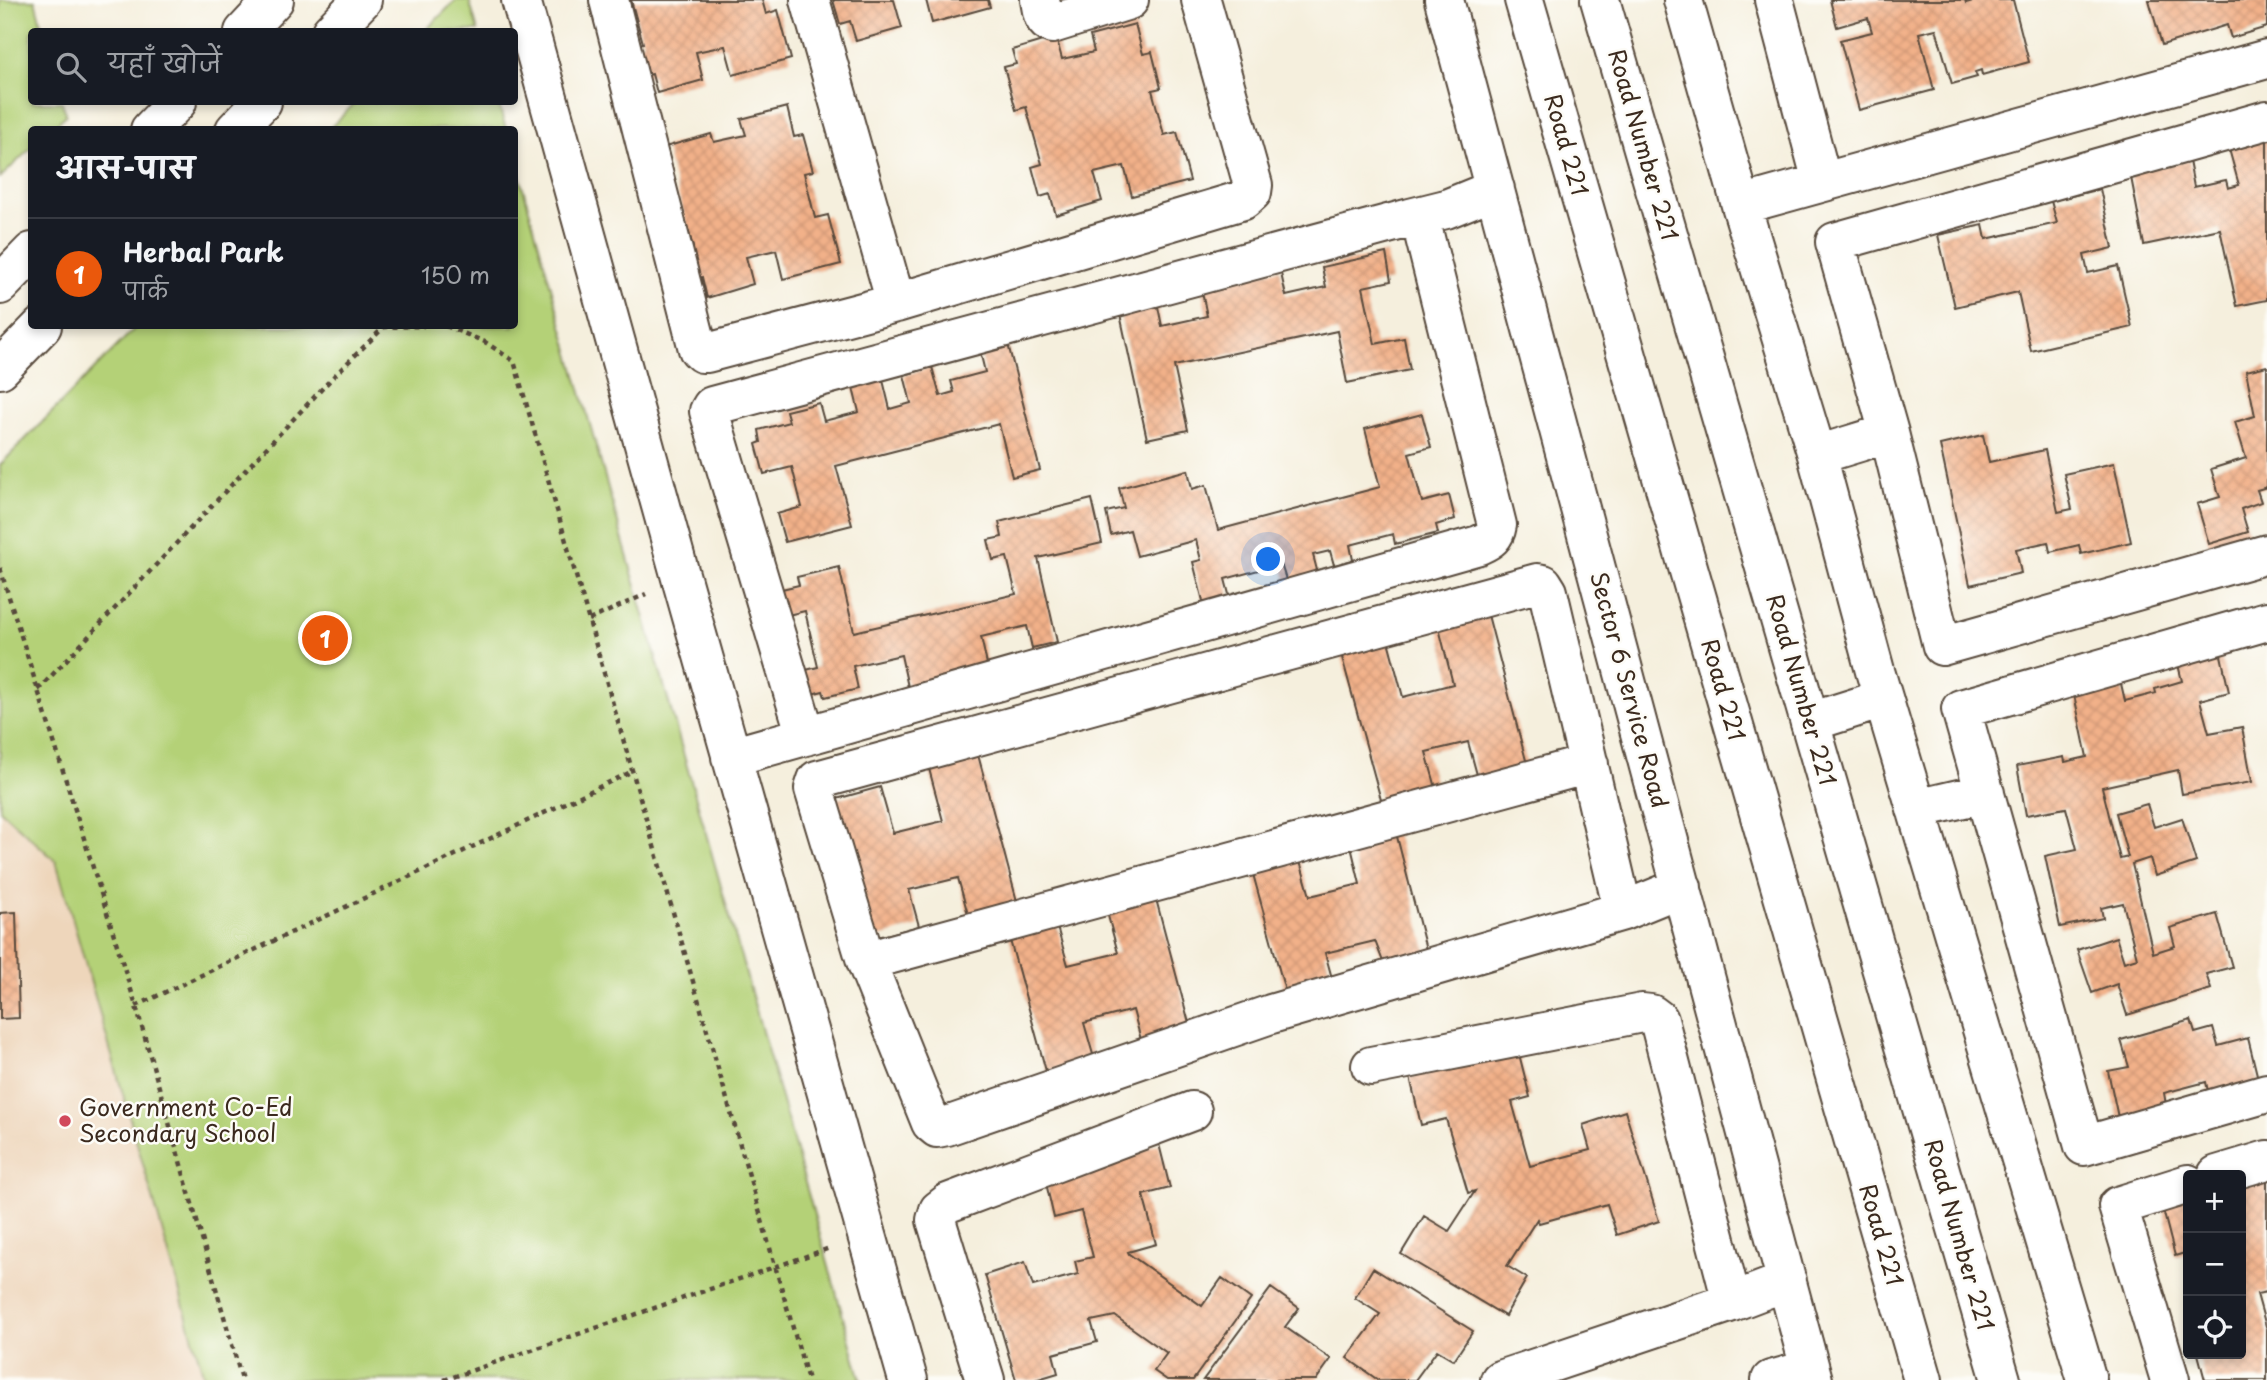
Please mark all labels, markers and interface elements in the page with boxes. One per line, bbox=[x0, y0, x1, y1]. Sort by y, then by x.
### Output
search box bbox=[28, 28, 518, 105]
text: यहाँ खोजें bbox=[108, 43, 222, 82]
street label: Road Number 221 bbox=[1600, 45, 1688, 244]
icon: search bbox=[52, 48, 90, 86]
street label: Road 221 bbox=[1536, 90, 1599, 200]
text: आस-पास bbox=[56, 144, 195, 189]
text: Herbal Park bbox=[123, 232, 284, 271]
text: 1 bbox=[74, 257, 85, 292]
text: 150 m bbox=[421, 257, 490, 292]
text: पार्क bbox=[123, 273, 168, 308]
your location bbox=[1251, 542, 1285, 576]
street label: Sector 6 Service Road bbox=[1582, 568, 1679, 812]
street label: Road Number 221 bbox=[1758, 590, 1846, 789]
pin: 1 bbox=[302, 612, 348, 664]
street label: Road 221 bbox=[1693, 635, 1756, 745]
place label: Government Co-Ed Secondary School bbox=[79, 1089, 293, 1150]
marker: Government Co-Ed Secondary School bbox=[57, 1113, 73, 1129]
street label: Road Number 221 bbox=[1916, 1135, 2004, 1334]
map controls bbox=[2183, 1170, 2246, 1359]
button: + bbox=[2183, 1170, 2246, 1233]
street label: Road 221 bbox=[1851, 1180, 1914, 1290]
button: − bbox=[2183, 1233, 2246, 1296]
button: locate bbox=[2183, 1296, 2246, 1359]

